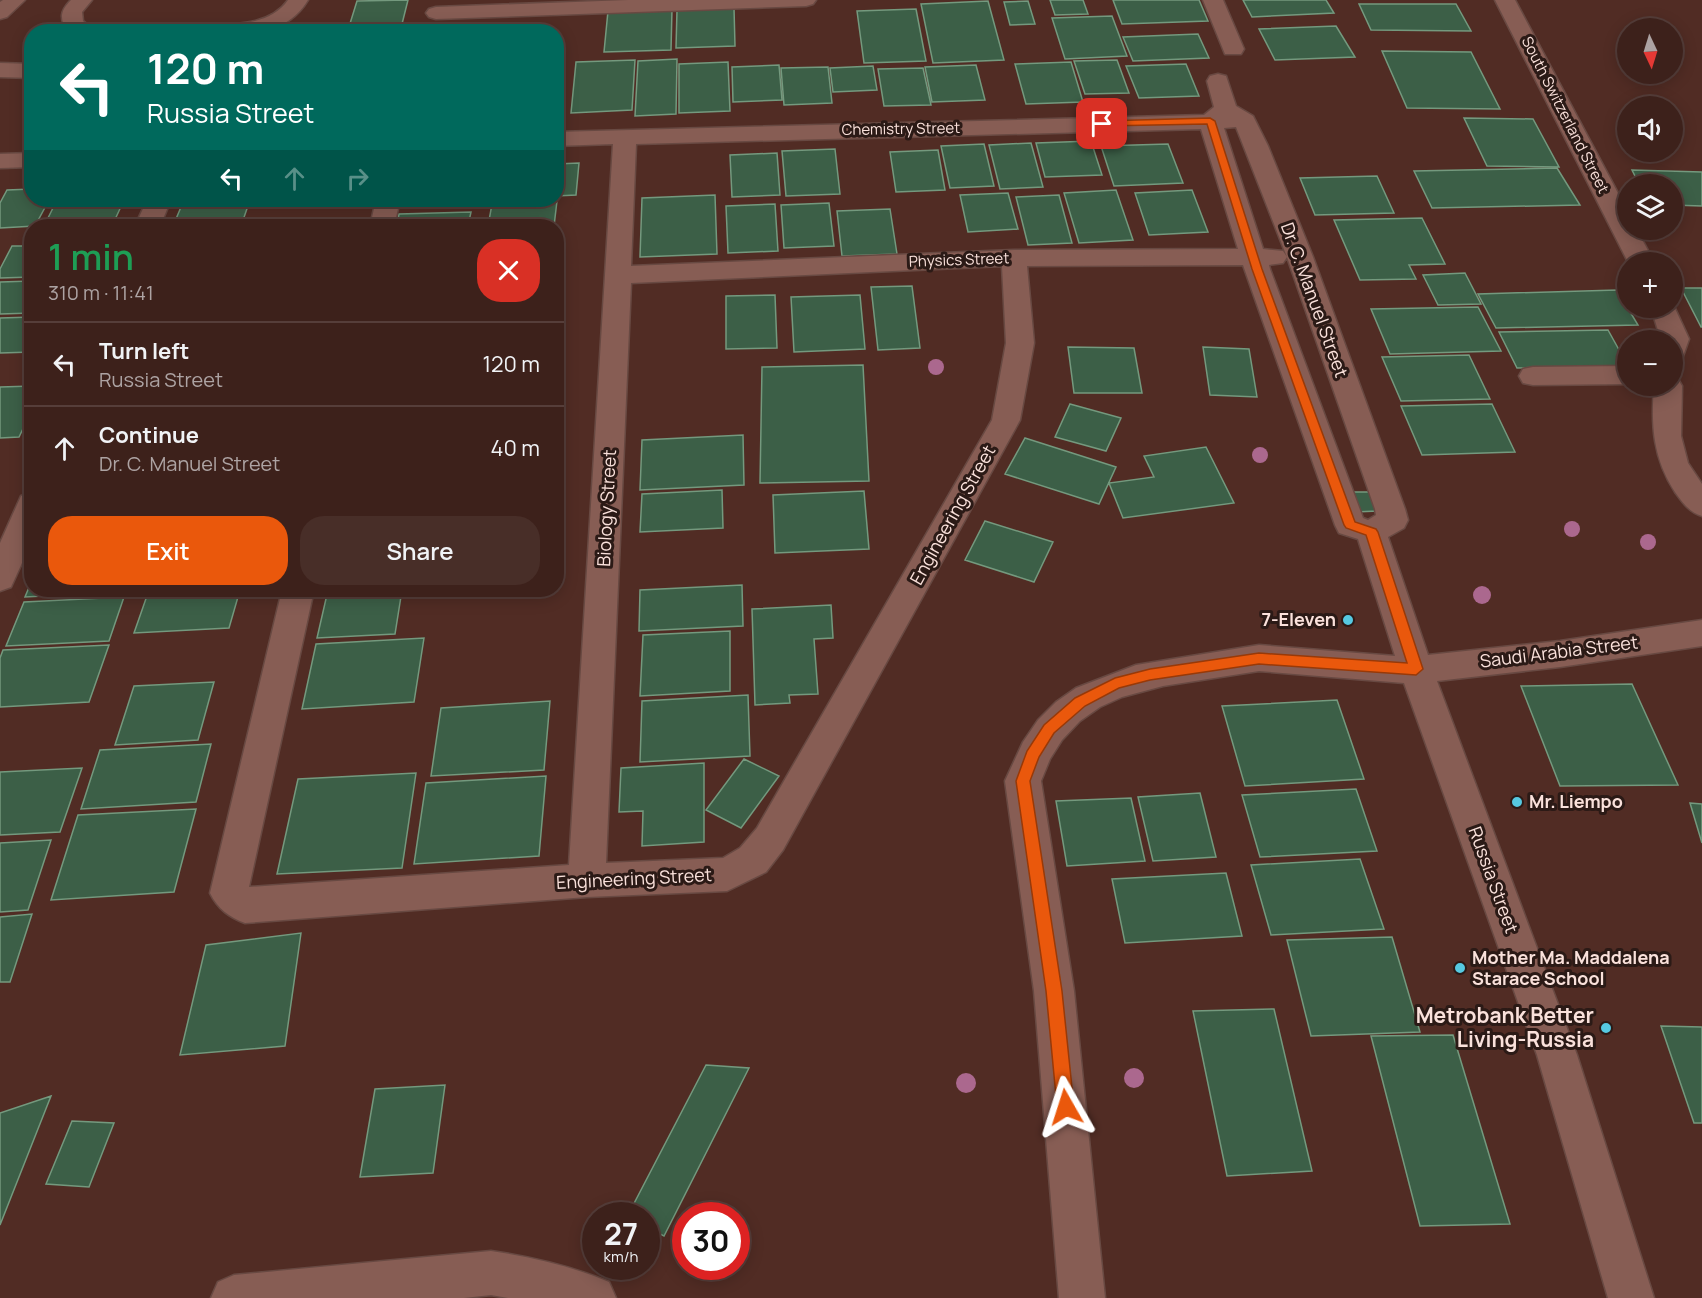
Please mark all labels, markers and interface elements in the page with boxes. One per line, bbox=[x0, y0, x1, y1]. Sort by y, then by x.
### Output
north arrow bbox=[1617, 18, 1683, 84]
map controls bbox=[1617, 18, 1683, 396]
street label: South Switzerland Street bbox=[1517, 33, 1614, 197]
text: 120 m bbox=[147, 39, 264, 97]
icon: left bbox=[48, 48, 126, 126]
text: Russia Street bbox=[147, 94, 314, 131]
button: sound bbox=[1617, 96, 1683, 162]
pin bbox=[1076, 98, 1127, 149]
icon: arrive bbox=[1085, 107, 1118, 140]
street label: Chemistry Street bbox=[842, 117, 960, 140]
icon: left bbox=[215, 162, 248, 195]
icon: ahead bbox=[278, 162, 311, 195]
icon: right bbox=[341, 162, 374, 195]
button: layers bbox=[1617, 174, 1683, 240]
street label: Dr. C. Manuel Street bbox=[1276, 219, 1354, 380]
text: 1 min bbox=[48, 232, 134, 281]
button: close bbox=[477, 239, 540, 302]
street label: Physics Street bbox=[908, 247, 1010, 272]
button: + bbox=[1617, 252, 1683, 318]
text: 310 m · 11:41 bbox=[48, 279, 154, 306]
button: − bbox=[1617, 330, 1683, 396]
text: Turn left bbox=[99, 336, 189, 366]
icon: left bbox=[48, 348, 81, 381]
text: 120 m bbox=[482, 349, 540, 379]
text: Russia Street bbox=[99, 366, 223, 393]
text: Continue bbox=[99, 420, 199, 450]
icon: ahead bbox=[48, 432, 81, 465]
text: 40 m bbox=[491, 433, 540, 463]
street label: Engineering Street bbox=[904, 440, 1000, 589]
street label: Biology Street bbox=[591, 449, 621, 567]
text: Dr. C. Manuel Street bbox=[99, 450, 280, 477]
button: Exit bbox=[48, 516, 288, 585]
button: Share bbox=[300, 516, 540, 585]
place label: 7-Eleven bbox=[1261, 607, 1336, 631]
marker: 7-Eleven bbox=[1341, 613, 1355, 627]
street label: Saudi Arabia Street bbox=[1478, 629, 1639, 673]
place label: Mr. Liempo bbox=[1529, 789, 1623, 813]
marker: Mr. Liempo bbox=[1510, 795, 1524, 809]
street label: Russia Street bbox=[1464, 823, 1524, 936]
street label: Engineering Street bbox=[555, 862, 712, 894]
place label: Mother Ma. Maddalena Starace School bbox=[1472, 945, 1670, 990]
marker: Mother Ma. Maddalena Starace School bbox=[1453, 961, 1467, 975]
place label: Metrobank Better Living-Russia bbox=[1416, 1001, 1594, 1053]
marker: Metrobank Better Living-Russia bbox=[1599, 1021, 1613, 1035]
position arrow bbox=[1034, 1075, 1098, 1139]
speed limit sign: 30 bbox=[672, 1202, 750, 1280]
text: 27 bbox=[604, 1213, 638, 1254]
text: km/h bbox=[604, 1246, 638, 1267]

